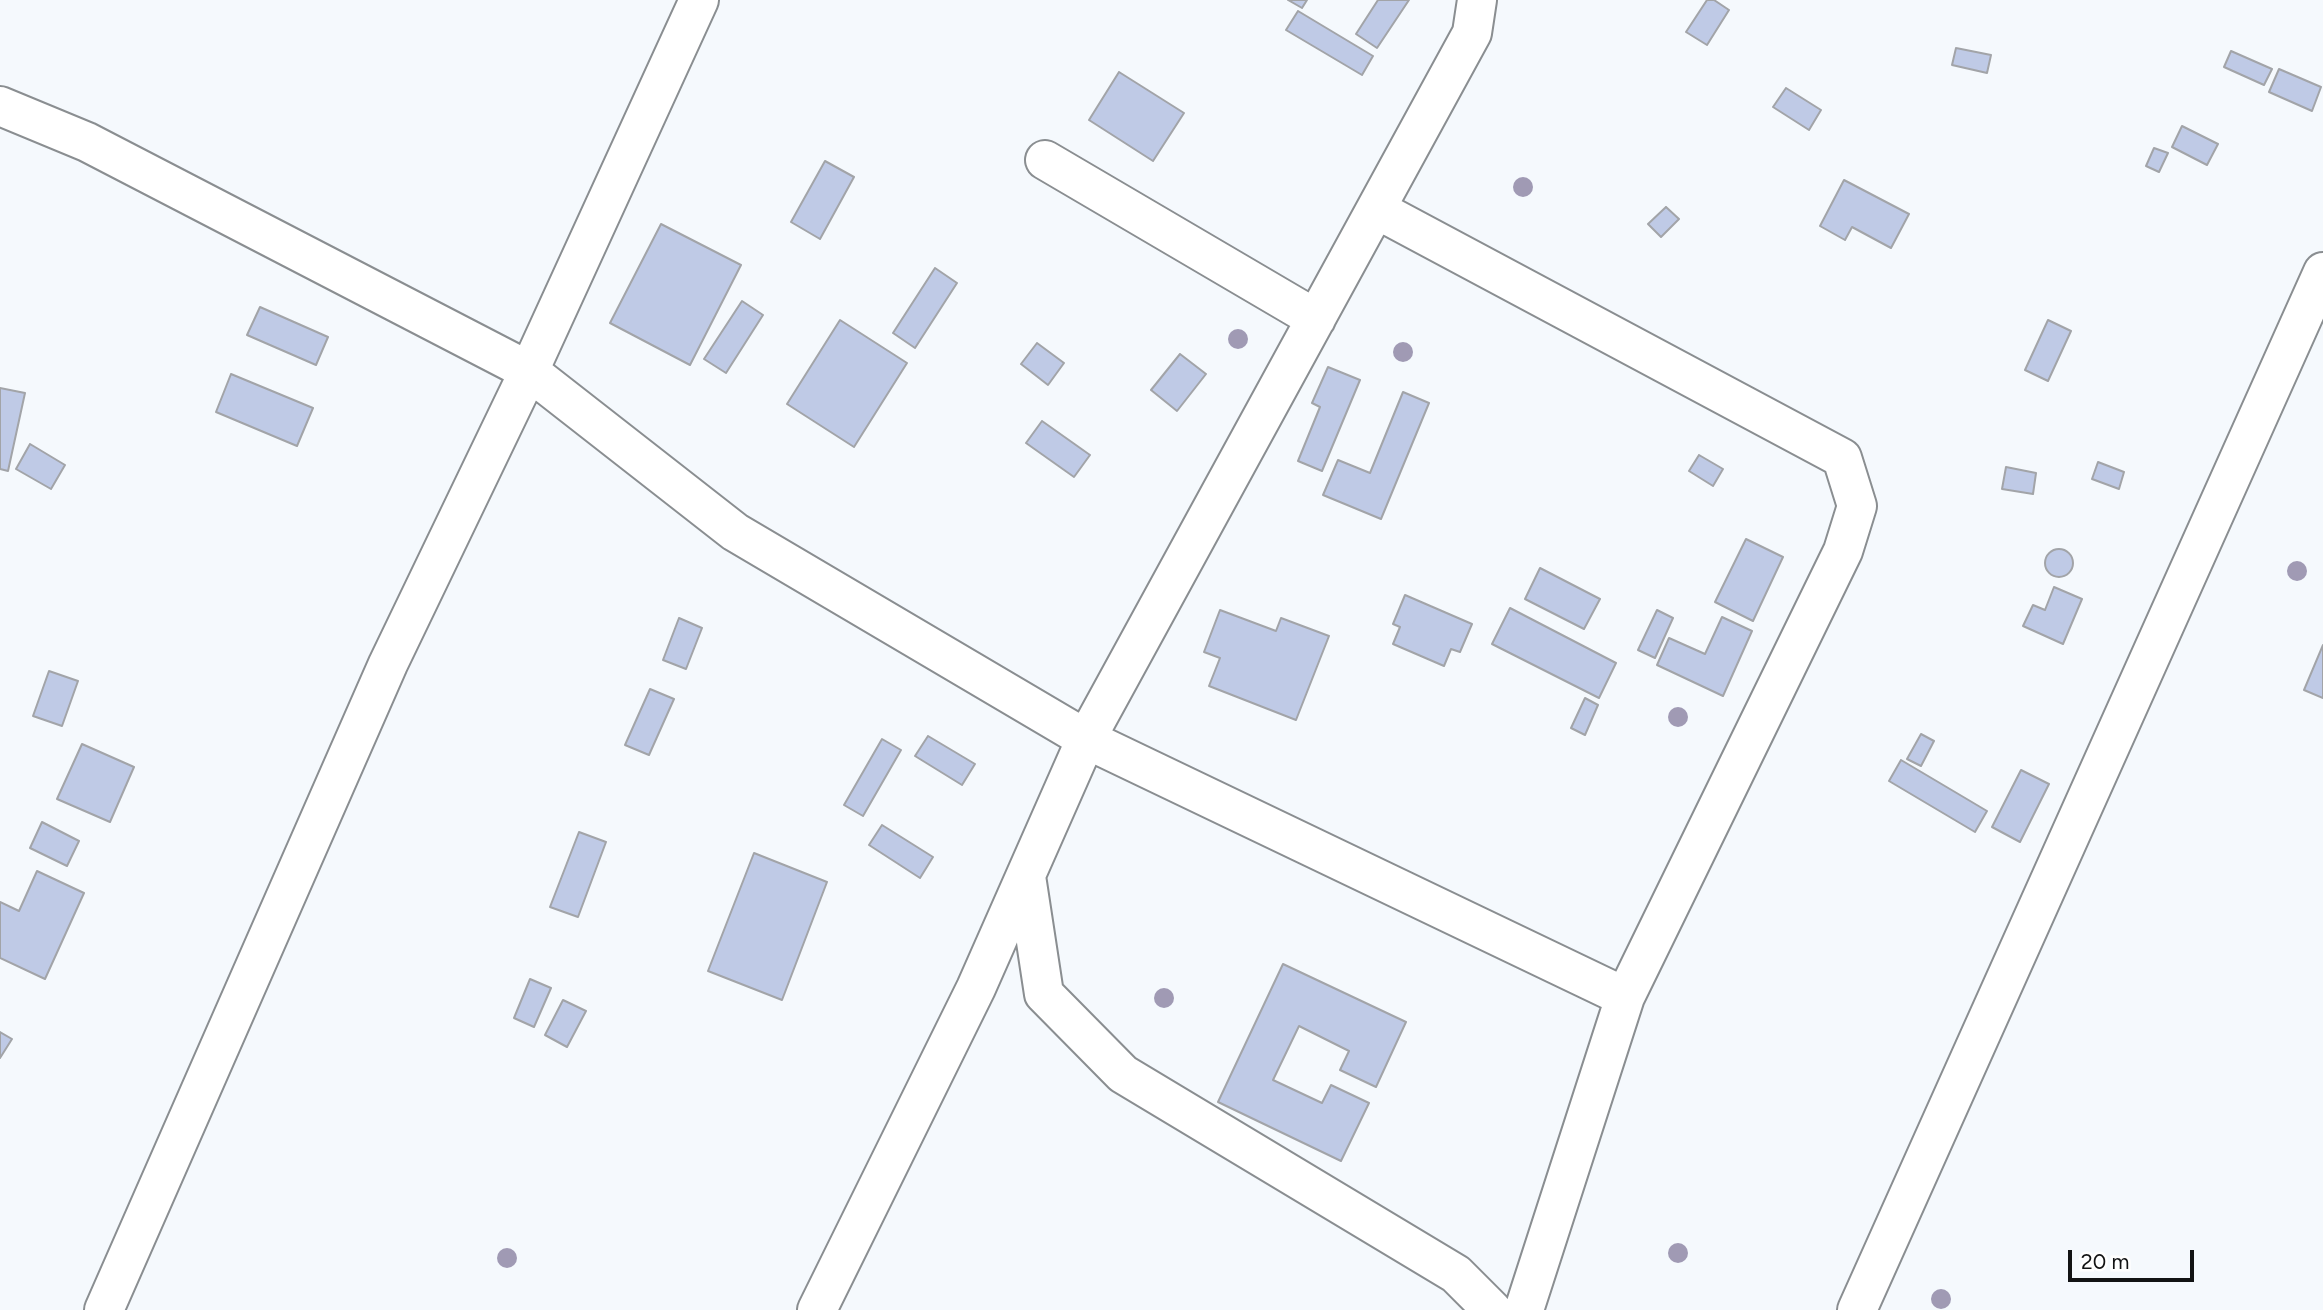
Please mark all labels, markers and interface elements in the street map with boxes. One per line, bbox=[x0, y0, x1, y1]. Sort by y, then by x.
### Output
scale bar bbox=[2071, 1236, 2197, 1280]
text: 20 m bbox=[2081, 1249, 2129, 1274]

